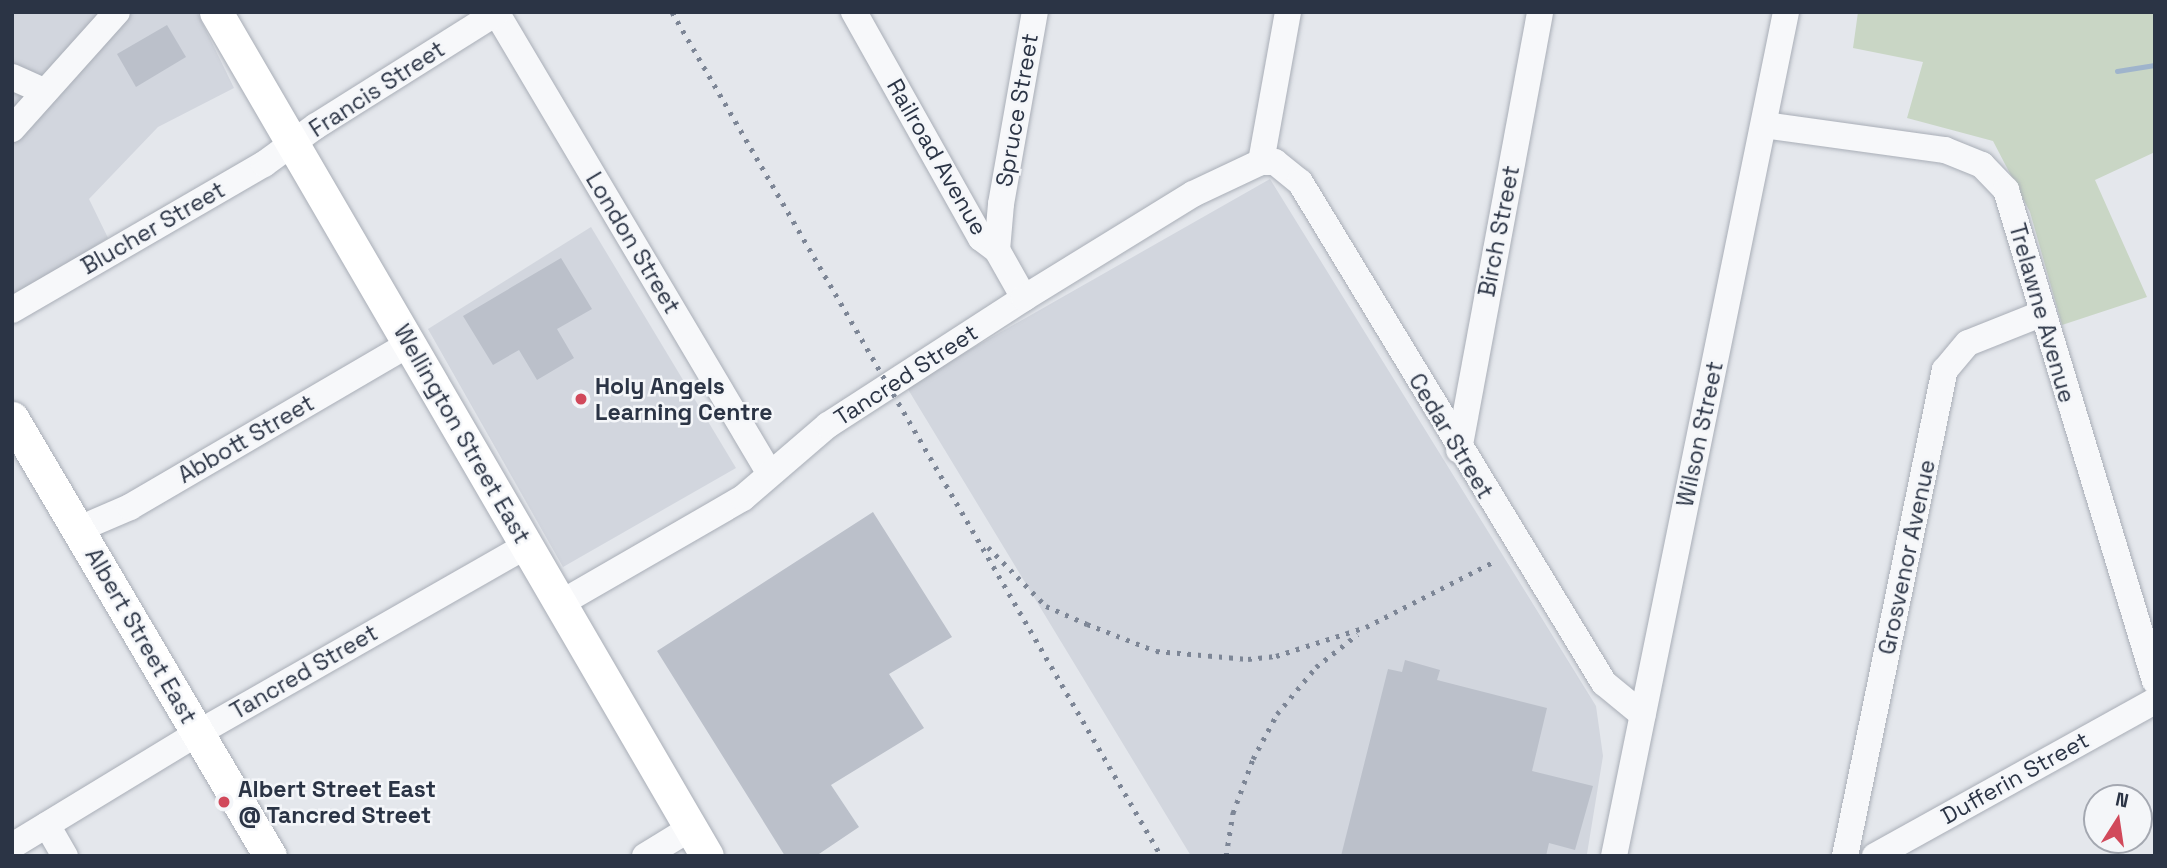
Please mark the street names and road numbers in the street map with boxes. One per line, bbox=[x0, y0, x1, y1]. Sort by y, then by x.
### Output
street label: Spruce Street bbox=[990, 31, 1044, 189]
street label: Francis Street bbox=[304, 35, 450, 143]
street label: Railroad Avenue bbox=[881, 74, 993, 240]
street label: Birch Street bbox=[1473, 163, 1525, 299]
street label: London Street bbox=[580, 167, 686, 319]
street label: Blucher Street bbox=[76, 176, 230, 280]
street label: Trelawne Avenue bbox=[2003, 220, 2081, 406]
street label: Tancred Street bbox=[829, 318, 983, 432]
street label: Wellington Street East bbox=[388, 320, 536, 548]
street label: Wilson Street bbox=[1671, 359, 1729, 509]
street label: Cedar Street bbox=[1403, 368, 1499, 504]
street label: Abbott Street bbox=[173, 389, 319, 489]
street label: Grosvenor Avenue bbox=[1873, 457, 1941, 657]
street label: Albert Street East bbox=[79, 543, 203, 729]
street label: Tancred Street bbox=[225, 619, 383, 725]
street label: Dufferin Street bbox=[1936, 726, 2094, 830]

